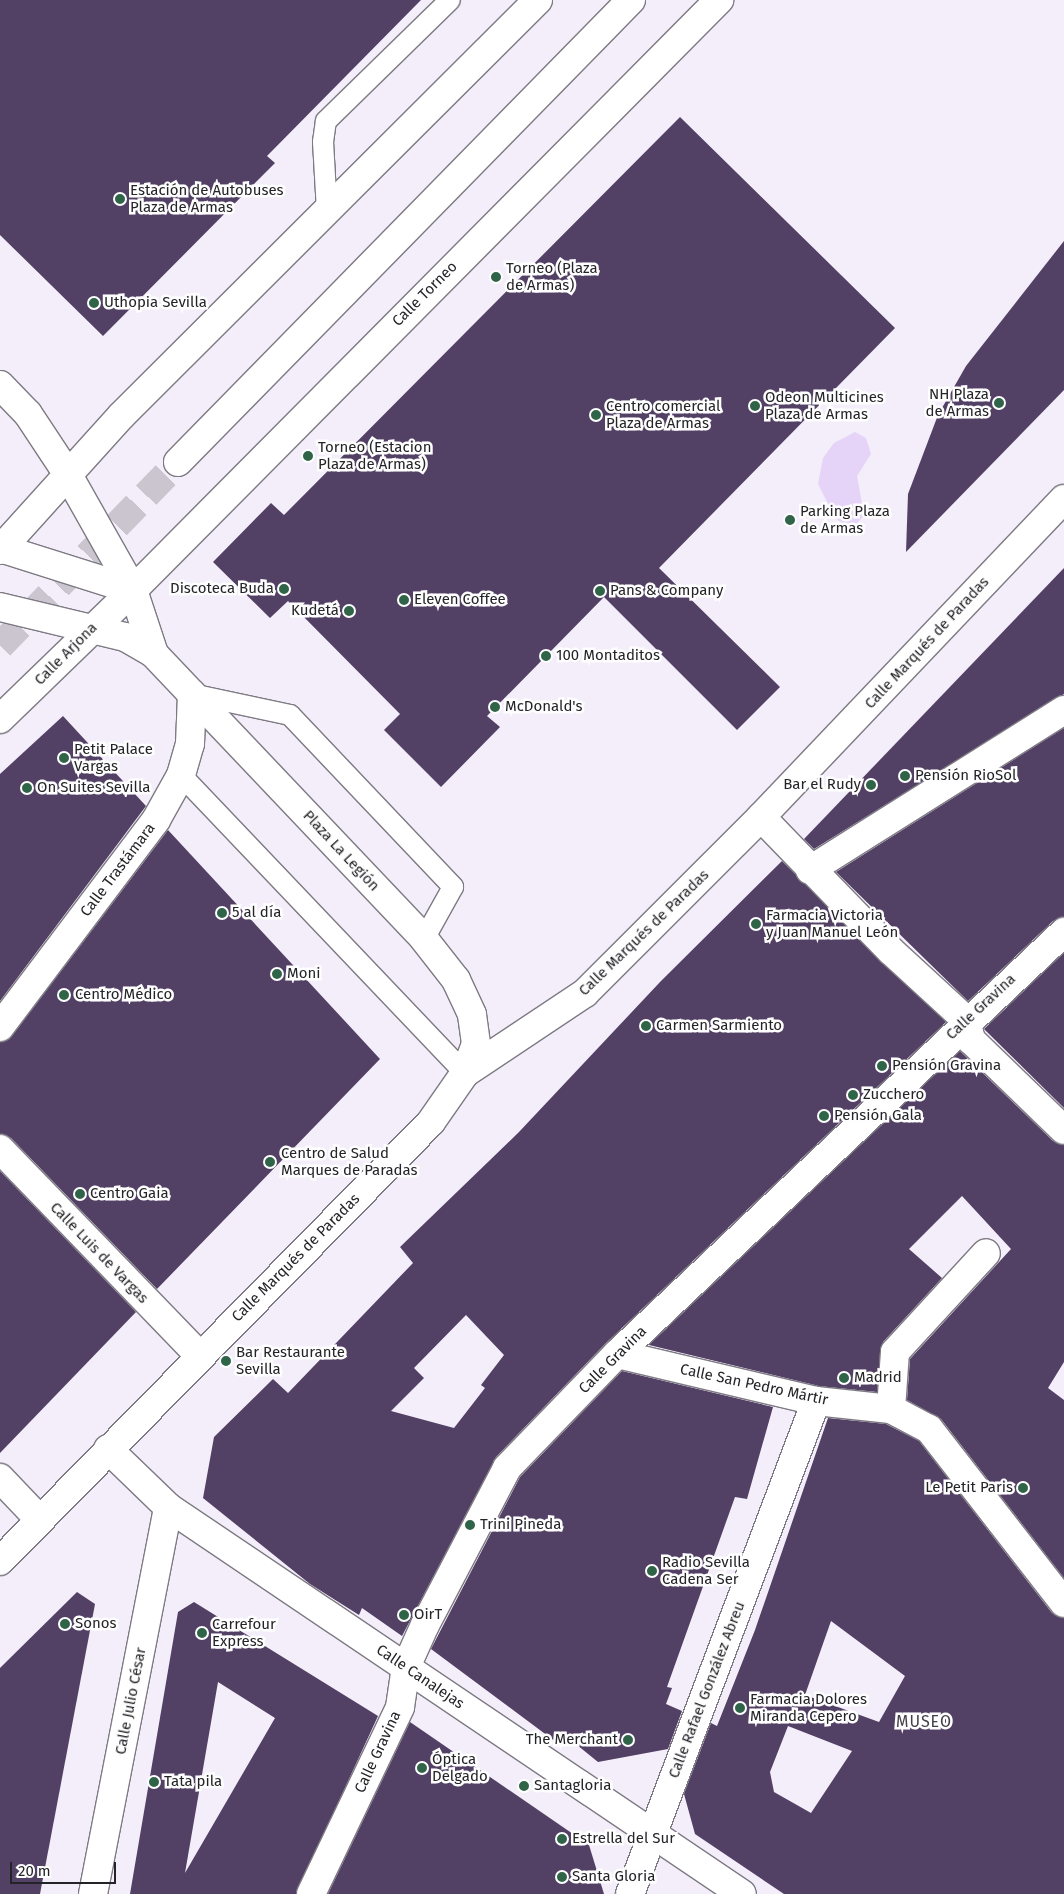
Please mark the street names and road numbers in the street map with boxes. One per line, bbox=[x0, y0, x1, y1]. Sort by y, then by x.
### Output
street label: Calle Torneo bbox=[389, 258, 461, 330]
street label: Calle Marqués de Paradas bbox=[861, 573, 993, 713]
street label: Calle Arjona bbox=[31, 619, 101, 689]
street label: Plaza La Legión bbox=[299, 807, 383, 895]
street label: Calle Trastámara bbox=[77, 820, 159, 920]
street label: Calle Marqués de Paradas bbox=[575, 866, 713, 1000]
street label: Calle Gravina bbox=[943, 970, 1019, 1044]
street label: Calle Marqués de Paradas bbox=[228, 1190, 364, 1326]
street label: Calle Luis de Vargas bbox=[46, 1199, 152, 1307]
street label: Calle Gravina bbox=[575, 1322, 651, 1398]
street label: Calle San Pedro Mártir bbox=[678, 1361, 830, 1409]
street label: Calle Rafael González Abreu bbox=[665, 1599, 749, 1781]
street label: Calle Canalejas bbox=[373, 1641, 467, 1713]
street label: Calle Julio César bbox=[112, 1646, 150, 1756]
street label: Calle Gravina bbox=[351, 1708, 405, 1796]

